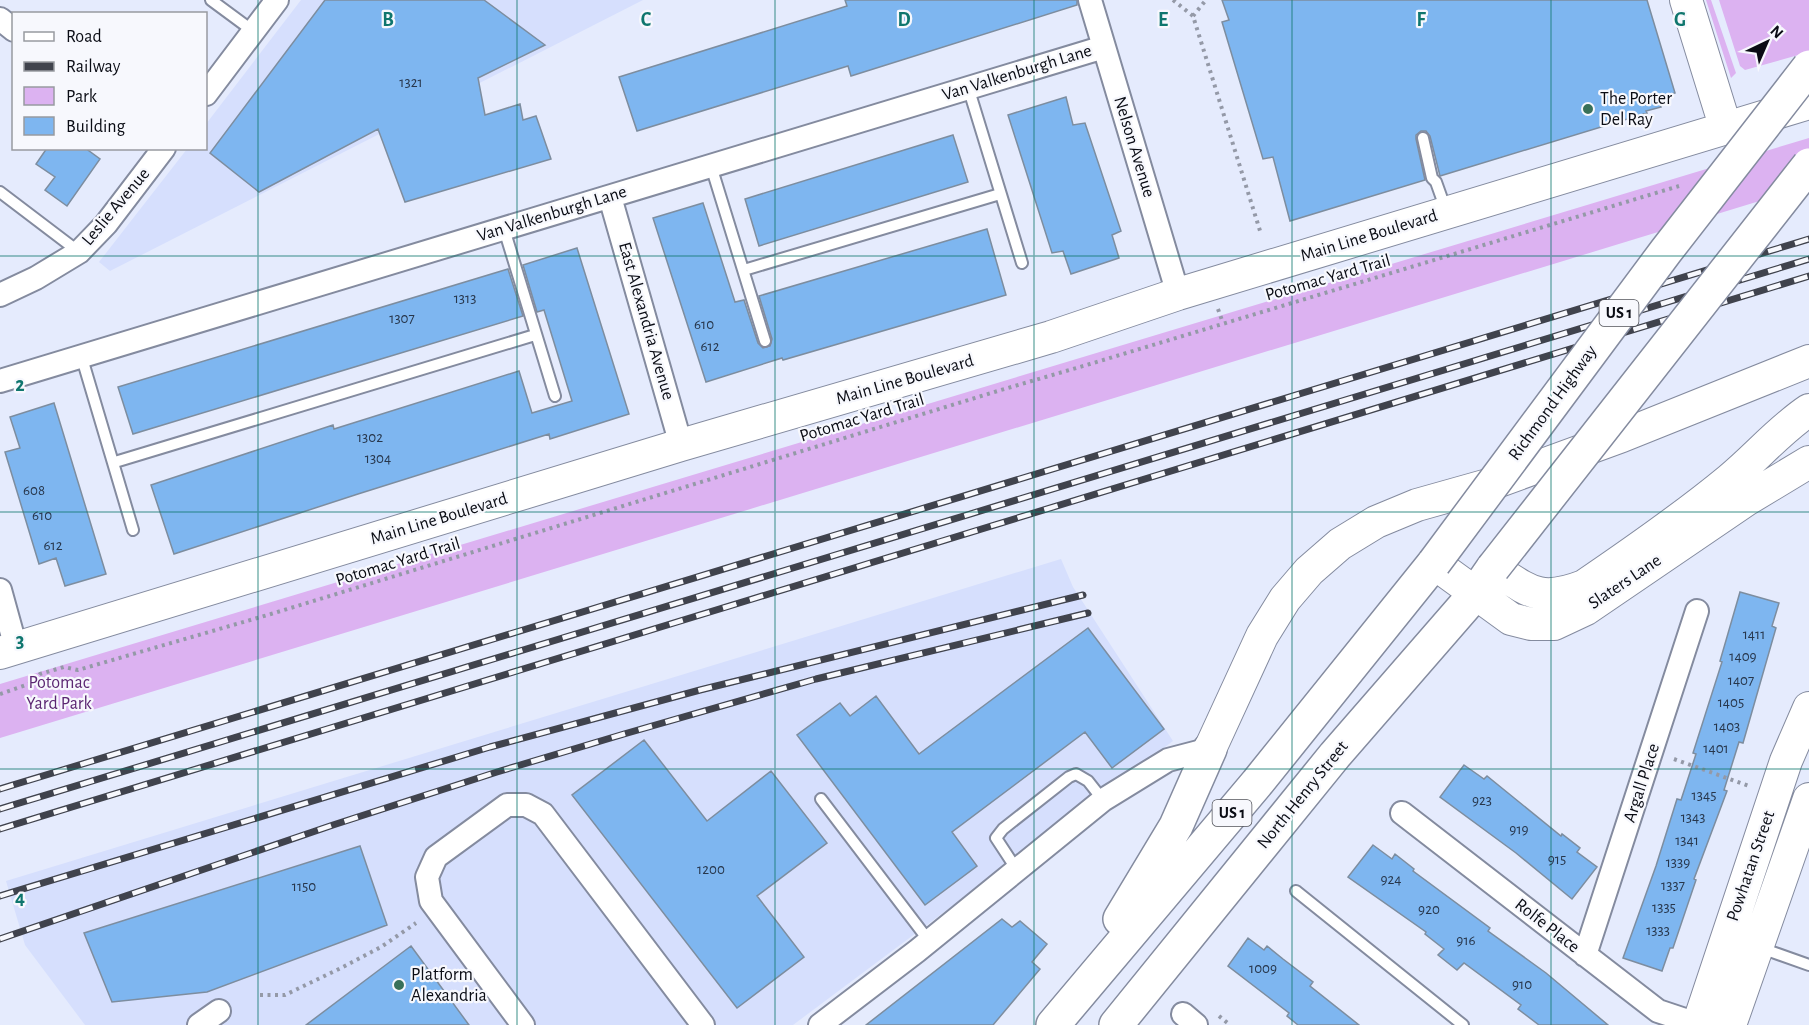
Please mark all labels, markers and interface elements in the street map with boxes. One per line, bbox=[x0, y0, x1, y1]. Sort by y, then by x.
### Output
text: B bbox=[382, 10, 394, 30]
text: C bbox=[641, 10, 652, 30]
text: D bbox=[897, 10, 911, 30]
text: E bbox=[1158, 10, 1168, 30]
text: F bbox=[1416, 10, 1426, 30]
text: G bbox=[1674, 10, 1686, 30]
legend bbox=[12, 12, 207, 150]
north arrow bbox=[1737, 12, 1797, 72]
text: N bbox=[1767, 22, 1786, 42]
text: Road bbox=[66, 28, 102, 46]
street label: Van Valkenburgh Lane bbox=[940, 42, 1094, 104]
text: Railway bbox=[66, 58, 121, 76]
house number: 1321 bbox=[399, 75, 423, 90]
text: Park bbox=[66, 88, 98, 106]
place label: The Porter Del Ray bbox=[1600, 90, 1672, 129]
street label: Nelson Avenue bbox=[1110, 94, 1158, 200]
marker: The Porter Del Ray bbox=[1581, 102, 1595, 116]
text: Building bbox=[66, 118, 126, 136]
street label: Leslie Avenue bbox=[79, 165, 153, 249]
street label: Van Valkenburgh Lane bbox=[475, 183, 629, 245]
street label: Main Line Boulevard bbox=[1298, 207, 1440, 265]
street label: East Alexandria Avenue bbox=[615, 240, 677, 402]
street label: Potomac Yard Trail bbox=[1263, 252, 1393, 304]
house number: 1313 bbox=[454, 291, 476, 306]
road number: US 1 bbox=[1600, 300, 1638, 326]
house number: 1307 bbox=[389, 311, 415, 326]
house number: 610 bbox=[694, 317, 714, 332]
house number: 612 bbox=[700, 339, 720, 354]
street label: Richmond Highway bbox=[1505, 342, 1601, 464]
street label: Main Line Boulevard bbox=[834, 352, 976, 408]
text: 2 bbox=[15, 375, 25, 395]
street label: Potomac Yard Trail bbox=[798, 391, 926, 445]
house number: 1302 bbox=[357, 430, 383, 445]
house number: 1304 bbox=[365, 451, 391, 466]
house number: 608 bbox=[23, 483, 45, 498]
street label: Main Line Boulevard bbox=[368, 490, 510, 548]
house number: 610 bbox=[32, 508, 52, 523]
street label: Potomac Yard Trail bbox=[334, 535, 462, 589]
house number: 612 bbox=[43, 538, 63, 553]
street label: Slaters Lane bbox=[1585, 551, 1665, 613]
house number: 1411 bbox=[1743, 627, 1765, 642]
text: 3 bbox=[16, 631, 24, 651]
house number: 1409 bbox=[1729, 649, 1757, 664]
house number: 1407 bbox=[1728, 673, 1754, 688]
park label: Potomac Yard Park bbox=[26, 674, 93, 713]
house number: 1405 bbox=[1718, 695, 1744, 710]
house number: 1403 bbox=[1714, 719, 1740, 734]
street label: North Henry Street bbox=[1254, 738, 1352, 852]
street label: Argall Place bbox=[1621, 741, 1663, 825]
house number: 1401 bbox=[1703, 741, 1729, 756]
house number: 1345 bbox=[1692, 788, 1716, 803]
house number: 923 bbox=[1472, 793, 1492, 808]
road number: US 1 bbox=[1212, 800, 1252, 826]
street label: Powhatan Street bbox=[1724, 808, 1778, 924]
house number: 1343 bbox=[1681, 810, 1705, 825]
house number: 919 bbox=[1509, 822, 1529, 837]
house number: 1341 bbox=[1675, 833, 1699, 848]
house number: 915 bbox=[1548, 852, 1566, 867]
house number: 1339 bbox=[1666, 855, 1690, 870]
house number: 1200 bbox=[697, 862, 725, 877]
house number: 924 bbox=[1380, 872, 1402, 887]
house number: 1337 bbox=[1661, 878, 1685, 893]
house number: 1150 bbox=[292, 879, 316, 894]
text: 4 bbox=[15, 888, 25, 908]
street label: Rolfe Place bbox=[1511, 895, 1583, 957]
house number: 1335 bbox=[1652, 900, 1676, 915]
house number: 920 bbox=[1418, 902, 1440, 917]
house number: 1333 bbox=[1646, 923, 1670, 938]
house number: 916 bbox=[1456, 933, 1476, 948]
house number: 1009 bbox=[1249, 961, 1277, 976]
place label: Platform Alexandria bbox=[411, 966, 487, 1005]
house number: 910 bbox=[1512, 977, 1532, 992]
marker: Platform Alexandria bbox=[392, 978, 406, 992]

